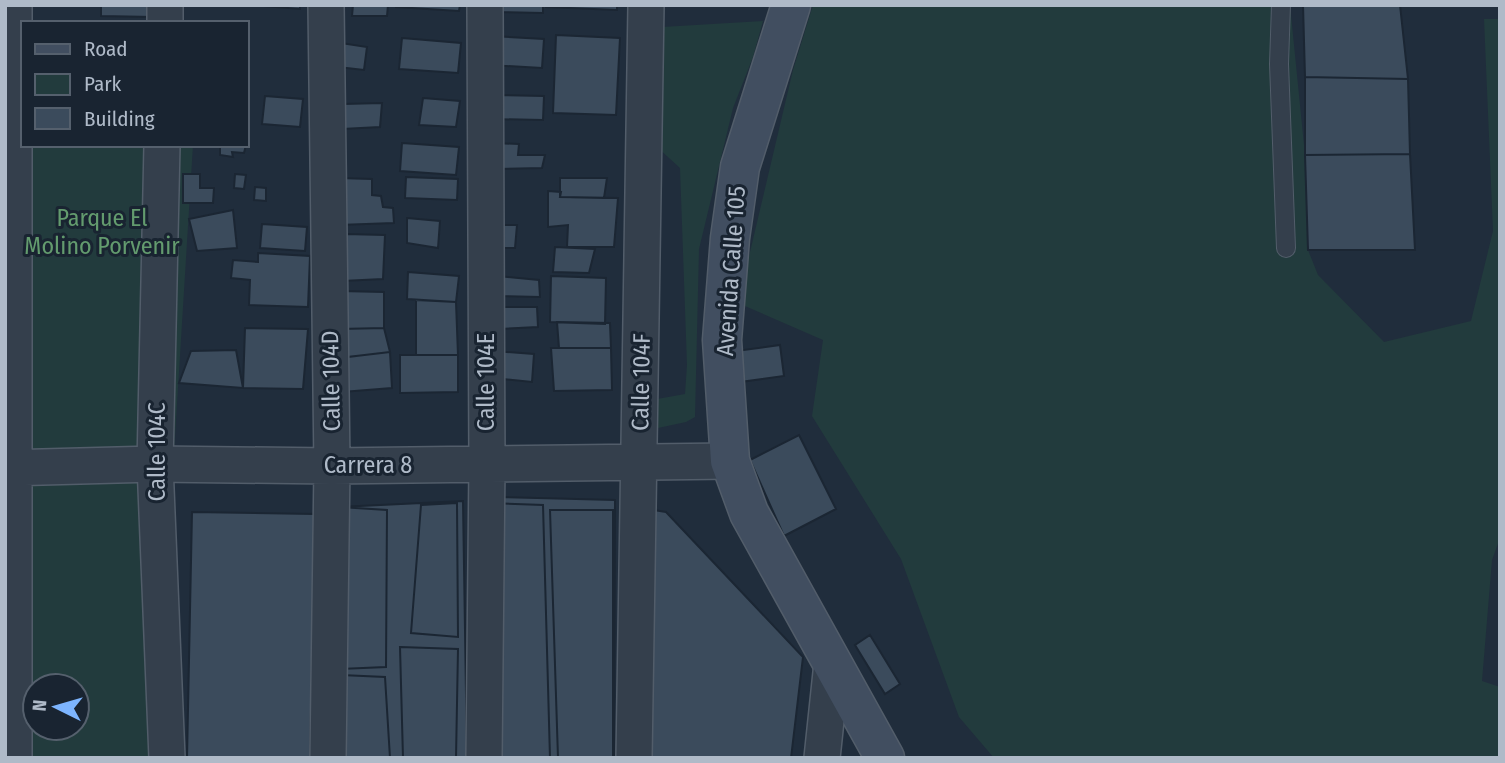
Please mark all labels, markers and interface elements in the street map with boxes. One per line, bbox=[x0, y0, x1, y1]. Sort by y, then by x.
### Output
legend bbox=[21, 21, 248, 147]
text: Road bbox=[84, 36, 128, 62]
text: Park bbox=[84, 71, 122, 97]
text: Building bbox=[84, 106, 155, 132]
street label: Avenida Calle 105 bbox=[711, 185, 751, 357]
park label: Parque El Molino Porvenir bbox=[24, 204, 180, 260]
street label: Calle 104D bbox=[316, 330, 346, 432]
street label: Calle 104E bbox=[472, 333, 500, 431]
street label: Calle 104F bbox=[626, 333, 656, 431]
street label: Calle 104C bbox=[143, 402, 171, 502]
street label: Carrera 8 bbox=[324, 451, 412, 479]
north arrow bbox=[21, 672, 91, 742]
text: N bbox=[28, 699, 52, 712]

